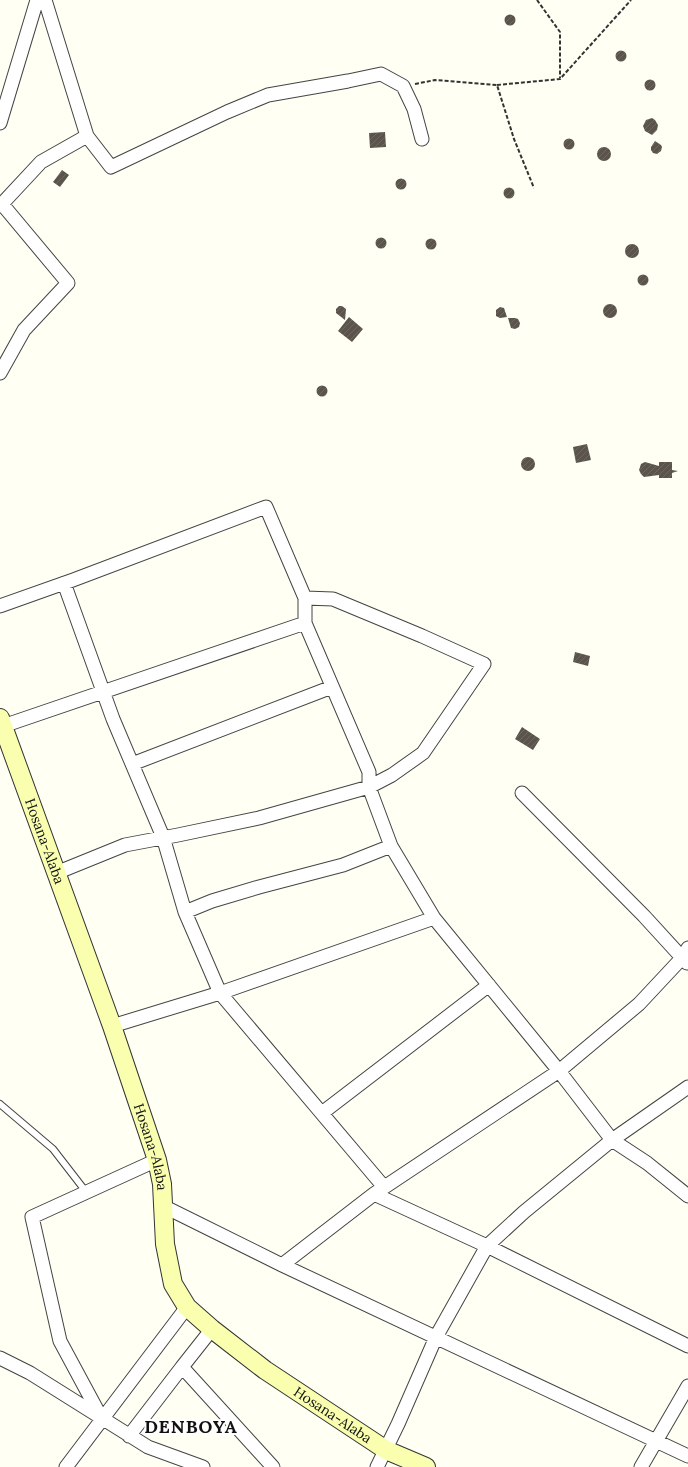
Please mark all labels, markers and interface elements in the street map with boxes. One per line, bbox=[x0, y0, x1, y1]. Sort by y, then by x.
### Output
street label: Hosana-Alaba bbox=[21, 796, 69, 887]
street label: Hosana-Alaba bbox=[130, 1101, 171, 1191]
street label: Hosana-Alaba bbox=[290, 1382, 375, 1447]
district label: DENBOYA bbox=[144, 1415, 238, 1438]

